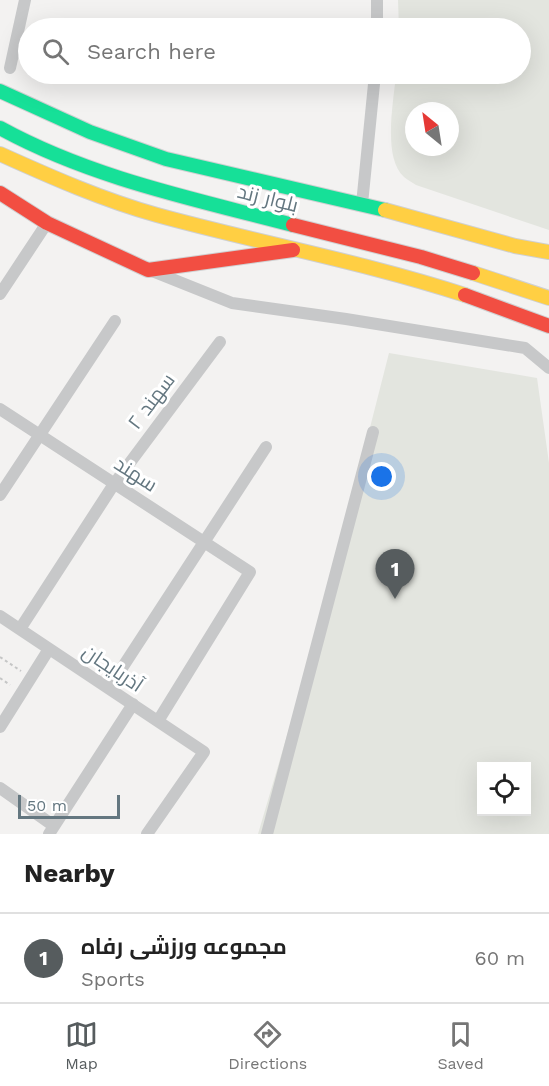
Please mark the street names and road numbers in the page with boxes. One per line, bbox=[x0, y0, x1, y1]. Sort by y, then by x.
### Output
street label: بلوار زند bbox=[235, 179, 301, 217]
street label: سهند ۲ bbox=[122, 368, 181, 434]
street label: سهند bbox=[109, 451, 162, 498]
street label: آذربایجان bbox=[77, 639, 148, 698]

